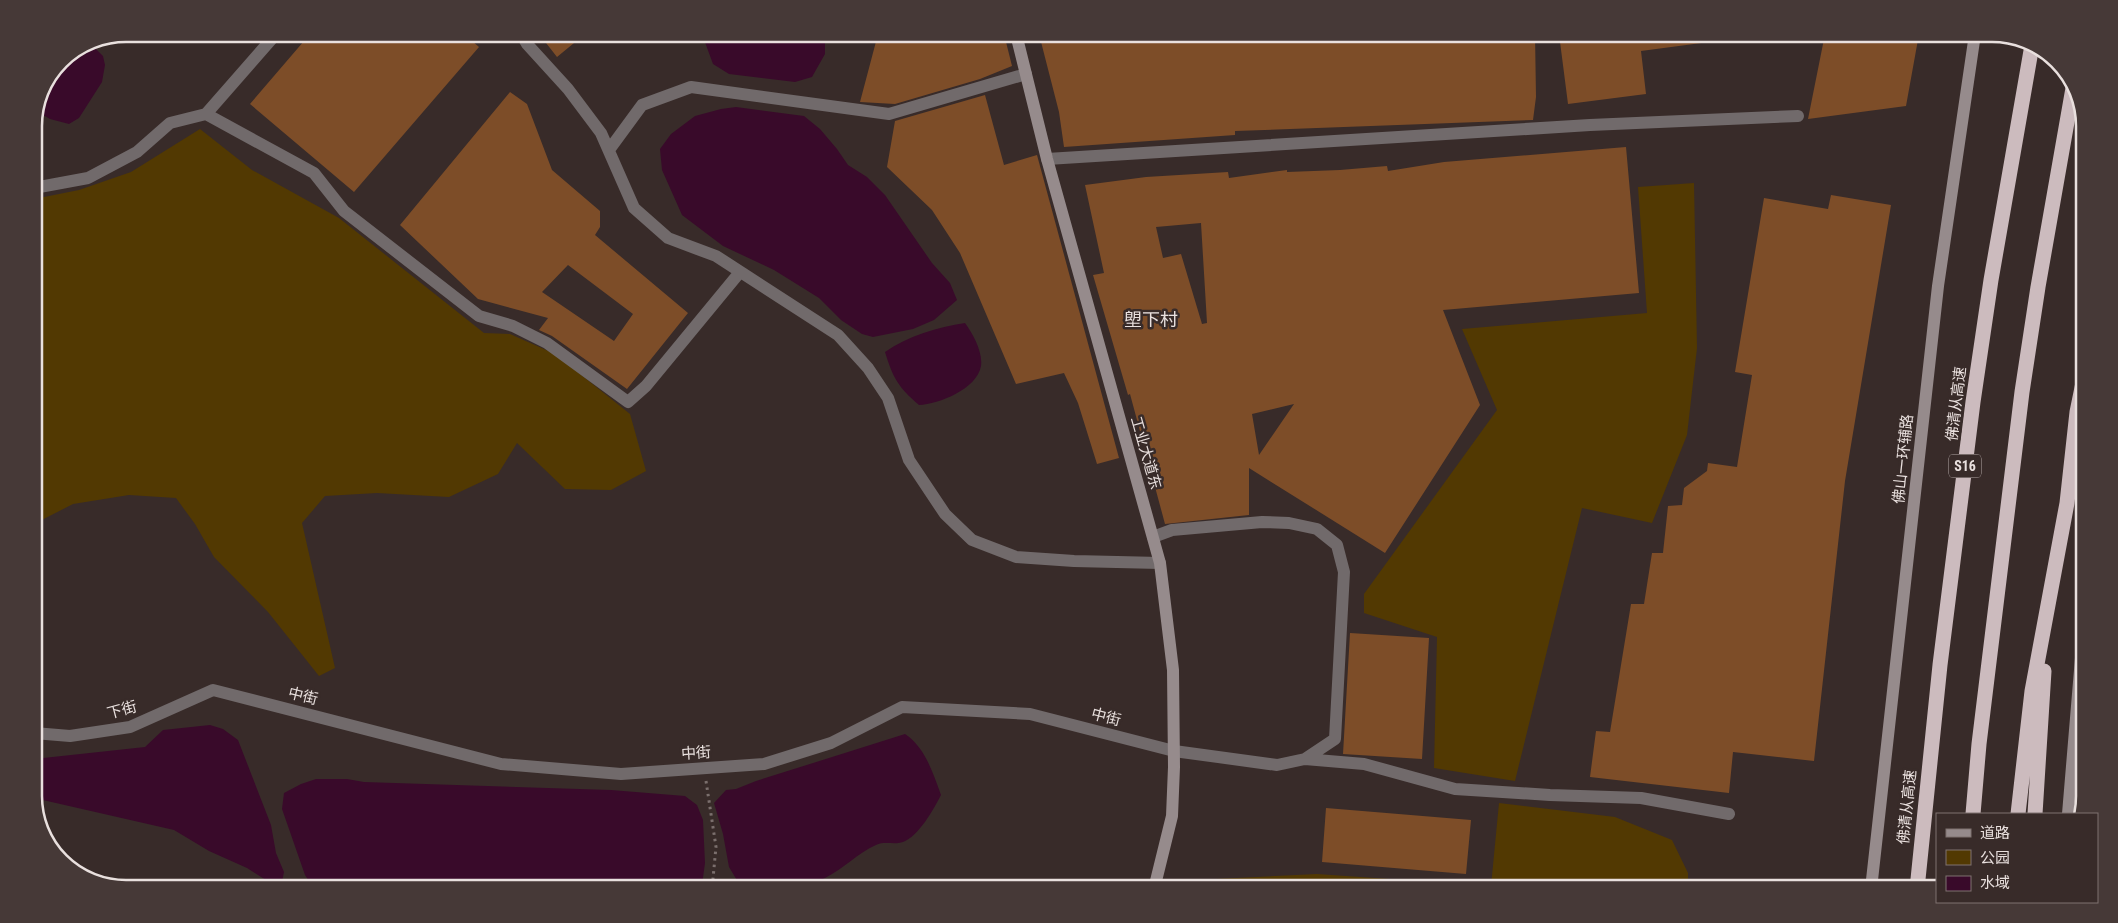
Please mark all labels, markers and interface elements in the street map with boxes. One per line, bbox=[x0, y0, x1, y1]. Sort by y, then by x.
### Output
district label: 塱下村 bbox=[1124, 309, 1178, 330]
street label: 佛清从高速 bbox=[1942, 366, 1970, 442]
street label: 佛山一环辅路 bbox=[1889, 413, 1917, 505]
street label: 工业大道东 bbox=[1127, 414, 1165, 492]
road number: S16 bbox=[1949, 454, 1981, 478]
street label: 中街 bbox=[286, 684, 320, 708]
street label: 下街 bbox=[105, 697, 139, 723]
street label: 中街 bbox=[1089, 704, 1123, 730]
street label: 中街 bbox=[680, 743, 712, 763]
street label: 佛清从高速 bbox=[1894, 769, 1920, 845]
legend bbox=[1936, 813, 2098, 903]
text: 道路 bbox=[1980, 824, 2010, 842]
text: 公园 bbox=[1980, 849, 2010, 867]
text: 水域 bbox=[1980, 874, 2010, 892]

